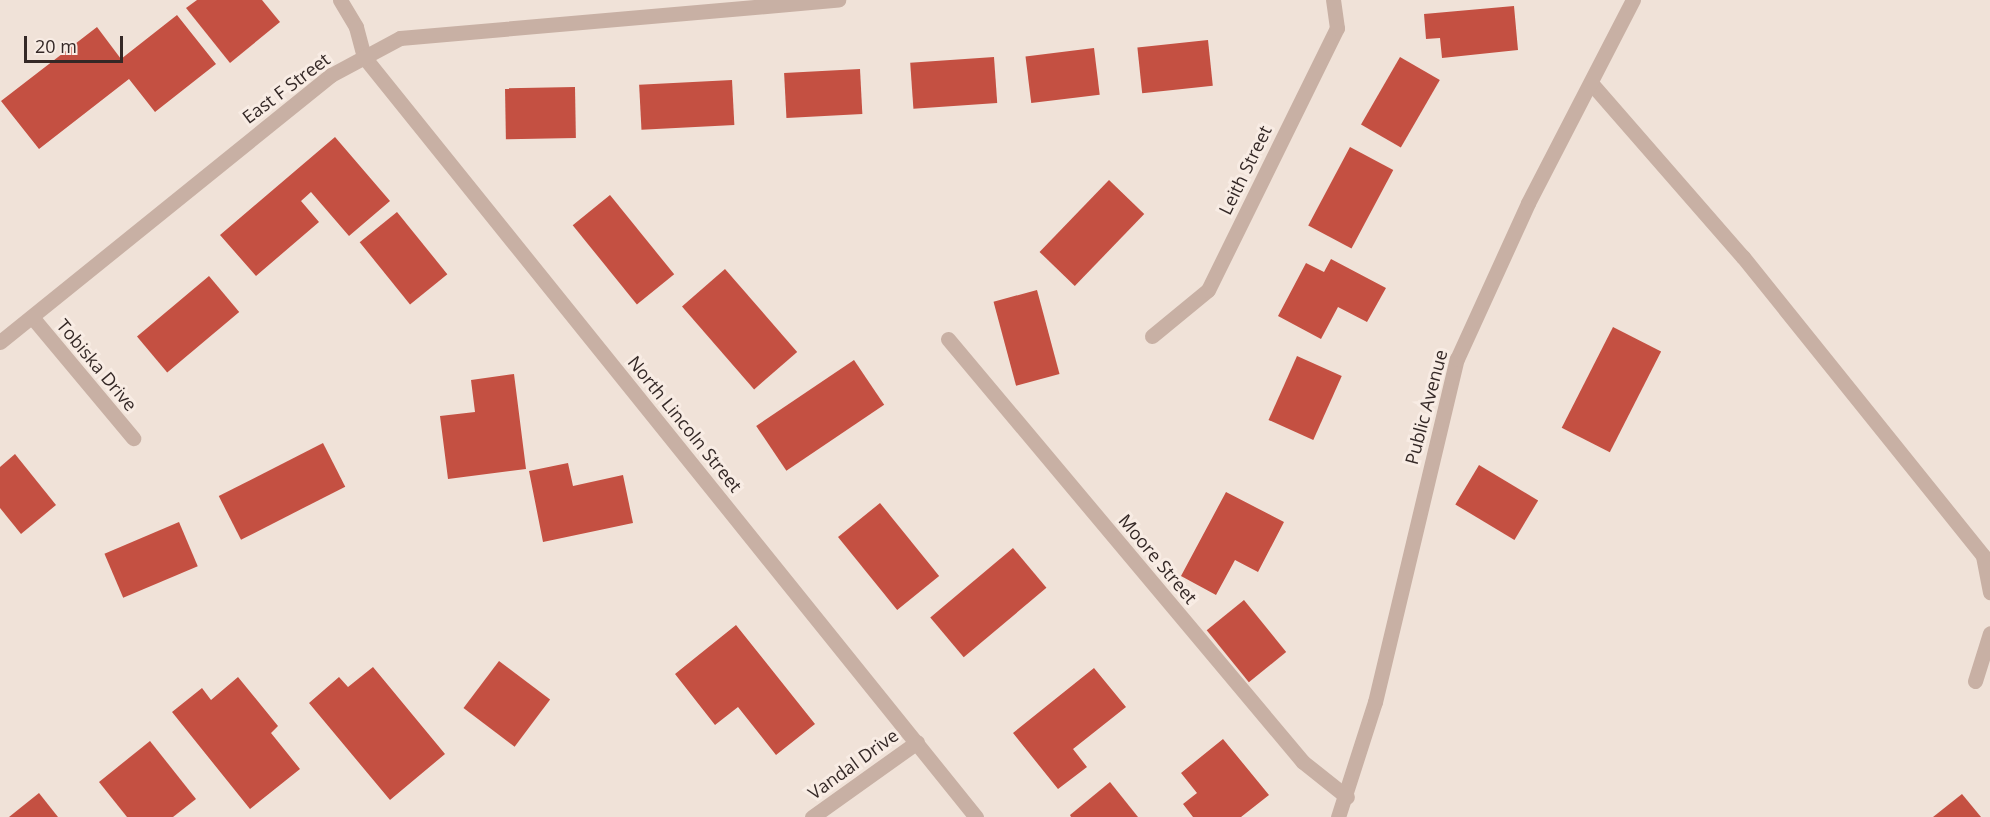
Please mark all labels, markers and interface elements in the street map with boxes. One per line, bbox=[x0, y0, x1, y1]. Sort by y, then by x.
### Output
scale bar bbox=[27, 24, 126, 62]
text: 20 m bbox=[35, 34, 77, 58]
street label: East F Street bbox=[238, 48, 334, 128]
street label: Leith Street bbox=[1214, 122, 1276, 218]
street label: Tobiska Drive bbox=[52, 315, 142, 415]
street label: Public Avenue bbox=[1400, 347, 1452, 467]
street label: North Lincoln Street bbox=[623, 352, 747, 496]
street label: Moore Street bbox=[1114, 510, 1202, 608]
street label: Vandal Drive bbox=[804, 724, 902, 804]

